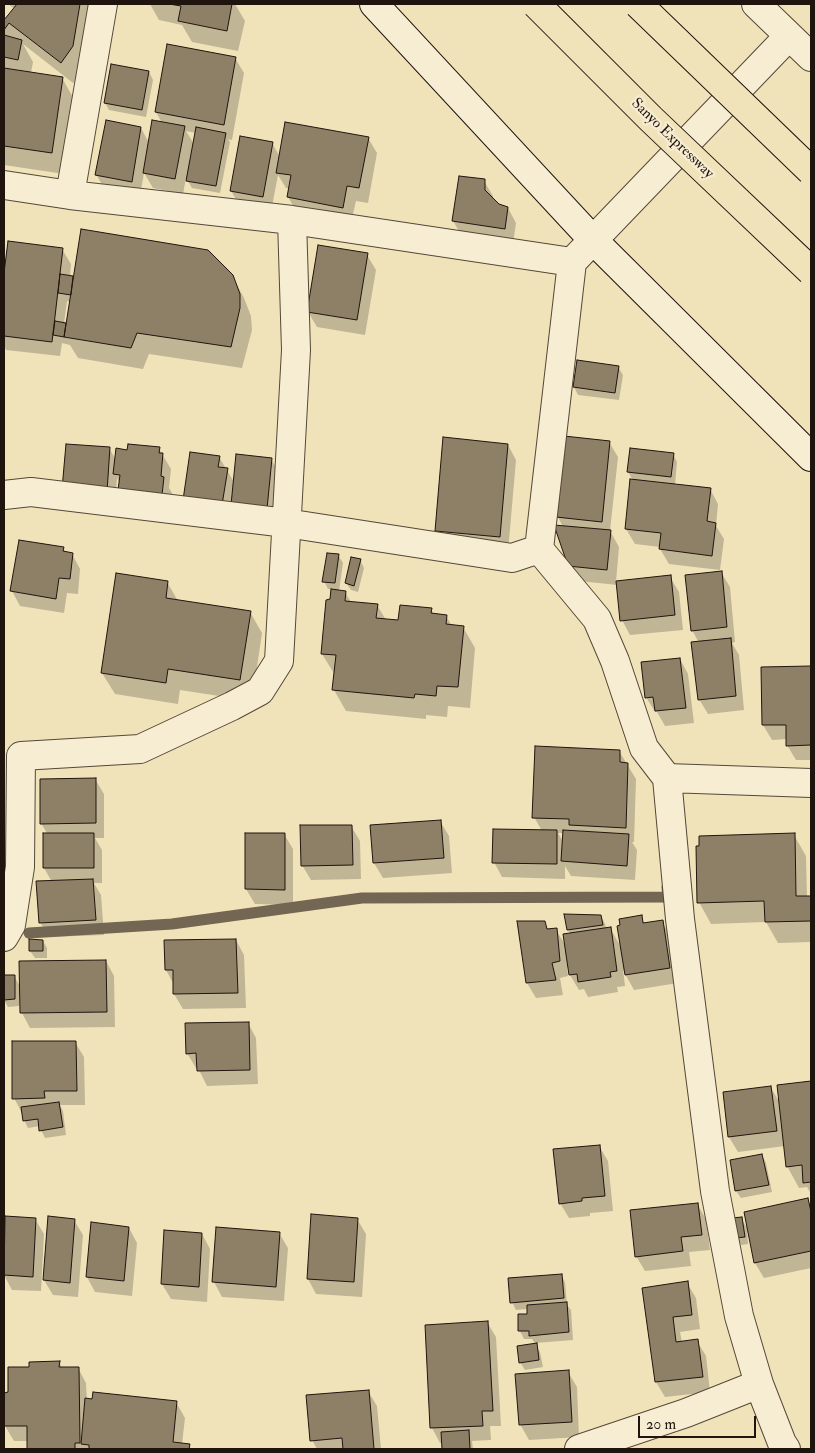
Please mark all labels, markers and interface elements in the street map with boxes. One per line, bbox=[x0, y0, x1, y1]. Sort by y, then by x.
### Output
street label: Sanyo Expressway bbox=[627, 95, 717, 183]
scale bar bbox=[640, 1406, 758, 1438]
text: 20 m bbox=[646, 1415, 676, 1434]

